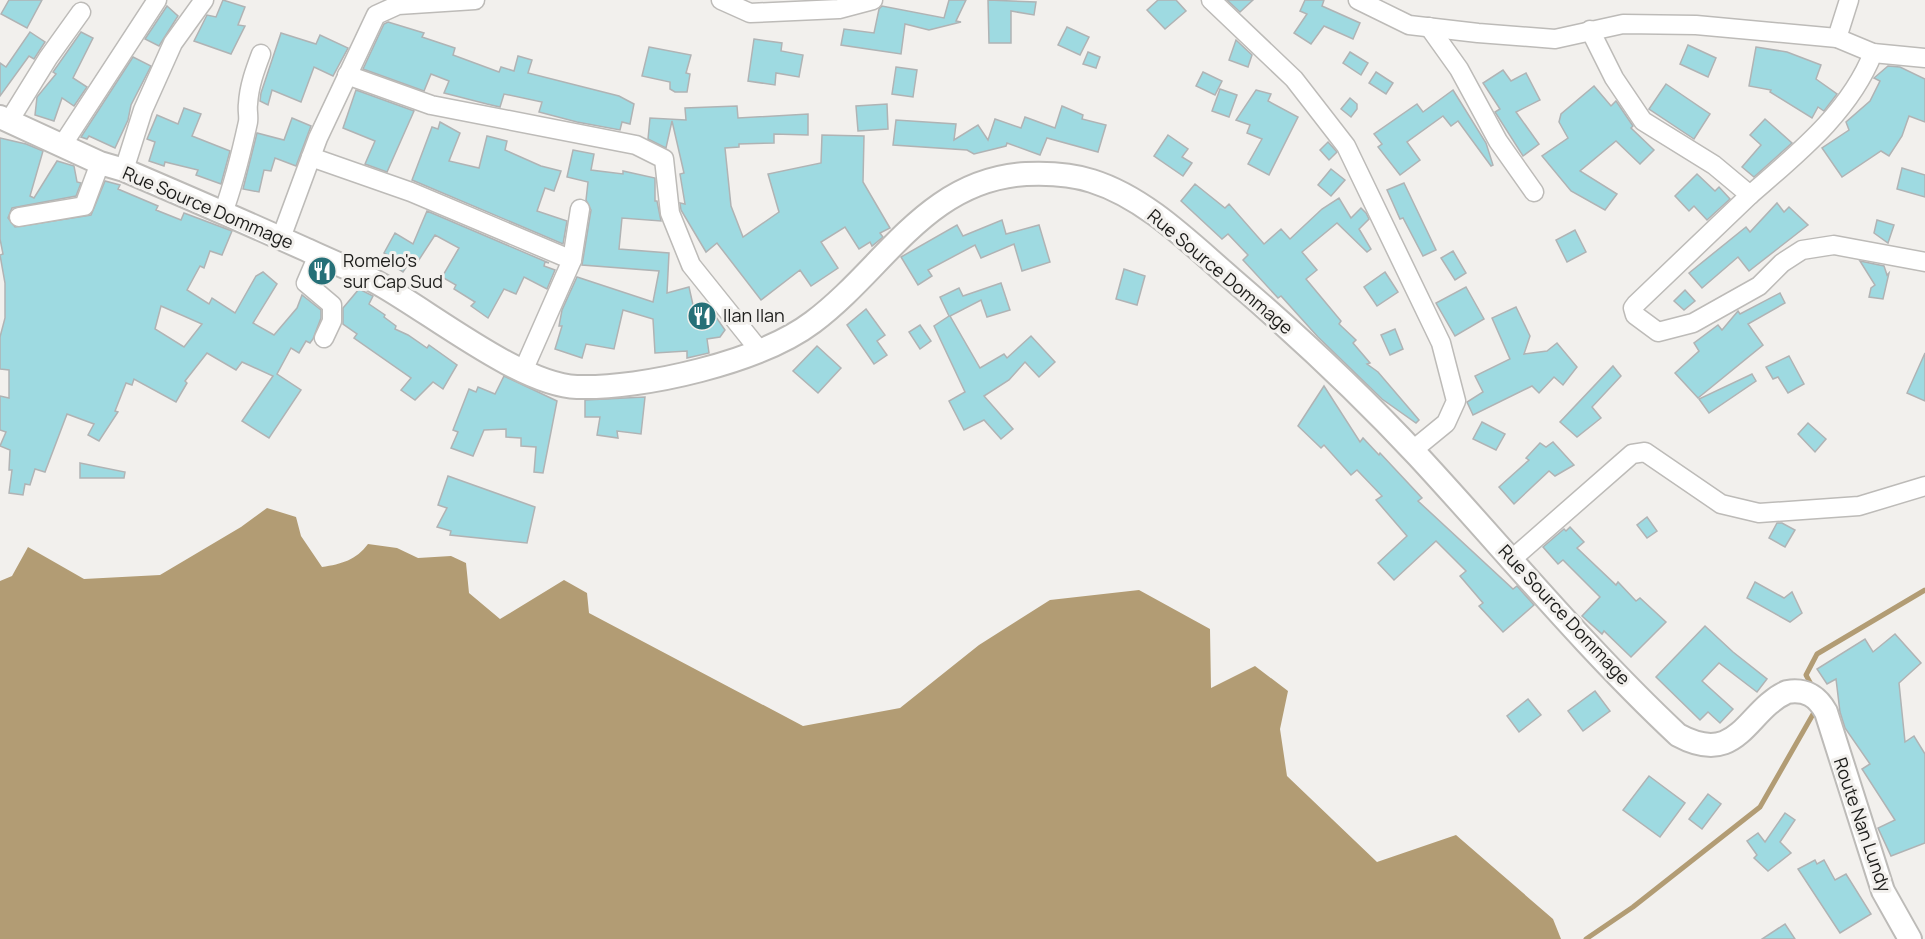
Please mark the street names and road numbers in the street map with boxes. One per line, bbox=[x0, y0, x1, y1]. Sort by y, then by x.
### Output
street label: Rue Source Dommage bbox=[119, 160, 297, 254]
street label: Rue Source Dommage bbox=[1143, 203, 1299, 339]
street label: Rue Source Dommage bbox=[1493, 539, 1636, 689]
street label: Route Nan Lundy bbox=[1829, 754, 1897, 896]

